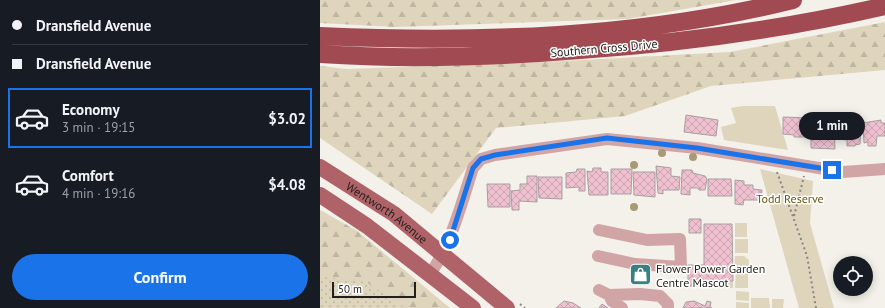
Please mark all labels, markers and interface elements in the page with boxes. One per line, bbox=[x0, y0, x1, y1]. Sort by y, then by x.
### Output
text: Dransfield Avenue bbox=[36, 16, 151, 35]
street label: Southern Cross Drive bbox=[550, 36, 658, 60]
text: Dransfield Avenue bbox=[36, 54, 151, 73]
icon: car bbox=[14, 100, 50, 136]
text: Economy bbox=[62, 100, 120, 119]
text: $3.02 bbox=[268, 109, 306, 128]
callout: 1 min bbox=[799, 112, 865, 140]
text: 1 min bbox=[816, 117, 848, 134]
text: 3 min · 19:15 bbox=[62, 119, 135, 136]
route end bbox=[823, 161, 841, 179]
icon: car bbox=[14, 166, 50, 202]
text: Comfort bbox=[62, 166, 114, 185]
text: $4.08 bbox=[268, 175, 306, 194]
street label: Wentworth Avenue bbox=[343, 178, 431, 246]
text: 4 min · 19:16 bbox=[62, 185, 135, 202]
park label: Todd Reserve bbox=[756, 191, 824, 206]
route start bbox=[441, 231, 459, 249]
button: Confirm bbox=[12, 254, 308, 300]
map controls bbox=[833, 256, 873, 296]
button: locate bbox=[833, 256, 873, 296]
place label: Flower Power Garden Centre Mascot bbox=[656, 261, 765, 290]
shop icon: Flower Power Garden Centre Mascot bbox=[628, 262, 654, 288]
scale bar bbox=[332, 280, 416, 299]
text: 50 m bbox=[338, 282, 362, 296]

